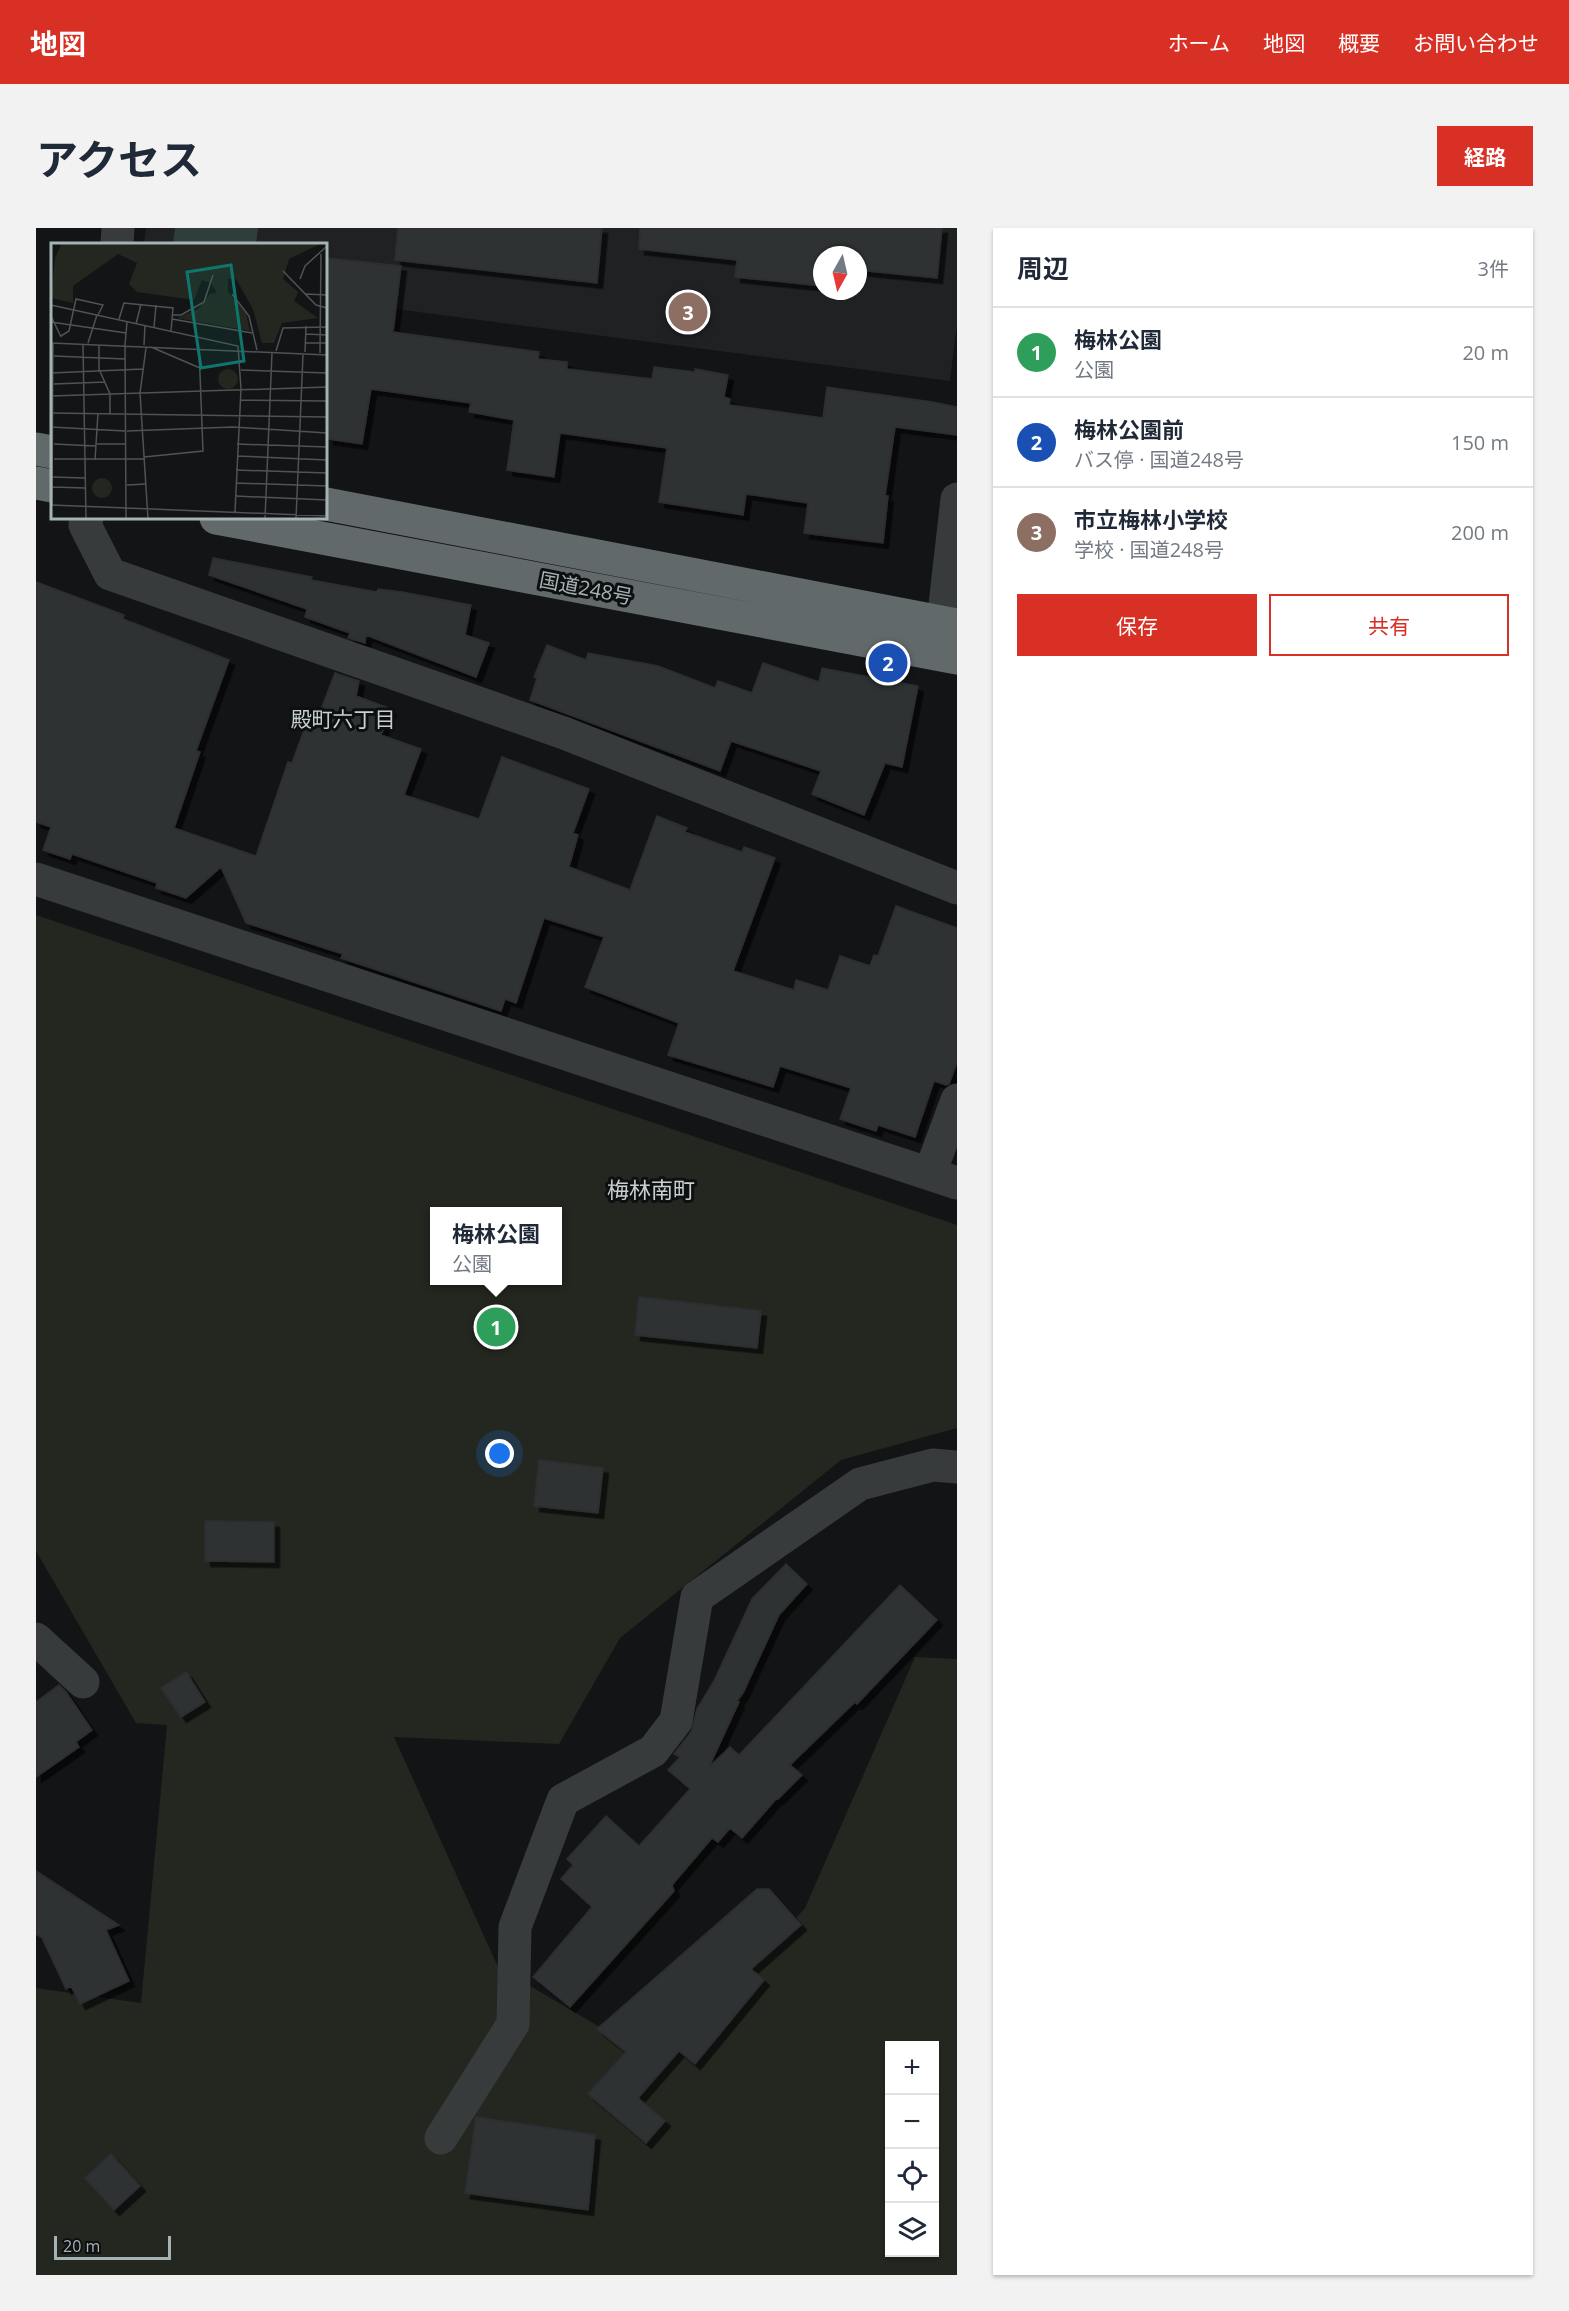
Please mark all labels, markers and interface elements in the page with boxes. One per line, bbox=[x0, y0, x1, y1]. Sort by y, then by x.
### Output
text: 地図 bbox=[30, 24, 86, 62]
text: ホーム bbox=[1168, 29, 1230, 57]
text: 地図 bbox=[1263, 29, 1305, 57]
text: 概要 bbox=[1338, 29, 1380, 57]
text: お問い合わせ bbox=[1413, 29, 1539, 57]
button: 経路 bbox=[1437, 126, 1533, 186]
text: アクセス bbox=[36, 130, 202, 187]
inset map bbox=[51, 243, 327, 519]
north arrow bbox=[813, 246, 867, 300]
text: 周辺 bbox=[1017, 250, 1069, 286]
text: 3件 bbox=[1478, 255, 1509, 282]
pin: 3 bbox=[668, 290, 708, 334]
text: 梅林公園 bbox=[1074, 324, 1162, 354]
text: 1 bbox=[1031, 339, 1042, 366]
text: 20 m bbox=[1462, 339, 1509, 366]
text: 公園 bbox=[1074, 356, 1114, 383]
text: 梅林公園前 bbox=[1074, 414, 1184, 444]
text: 2 bbox=[1031, 429, 1042, 456]
text: 150 m bbox=[1451, 429, 1509, 456]
text: バス停 · 国道248号 bbox=[1074, 446, 1244, 473]
text: 市立梅林小学校 bbox=[1074, 504, 1228, 534]
text: 3 bbox=[1031, 519, 1042, 546]
text: 200 m bbox=[1451, 519, 1509, 546]
text: 学校 · 国道248号 bbox=[1074, 536, 1224, 563]
street label: 国道248号 bbox=[537, 566, 635, 610]
button: 保存 bbox=[1017, 594, 1257, 656]
button: 共有 bbox=[1269, 594, 1509, 656]
pin: 2 bbox=[868, 640, 908, 686]
district label: 殿町六丁目 bbox=[291, 705, 396, 733]
district label: 梅林南町 bbox=[607, 1174, 695, 1204]
popup bbox=[430, 1207, 562, 1285]
text: 梅林公園 bbox=[452, 1218, 540, 1248]
text: 公園 bbox=[452, 1250, 492, 1277]
pin: 1 bbox=[476, 1304, 516, 1350]
your location bbox=[485, 1439, 514, 1468]
map controls bbox=[885, 2041, 939, 2257]
button: + bbox=[885, 2041, 939, 2095]
button: − bbox=[885, 2095, 939, 2149]
button: locate bbox=[885, 2149, 939, 2203]
button: layers bbox=[885, 2203, 939, 2257]
scale bar bbox=[54, 2233, 171, 2260]
text: 20 m bbox=[63, 2235, 100, 2257]

